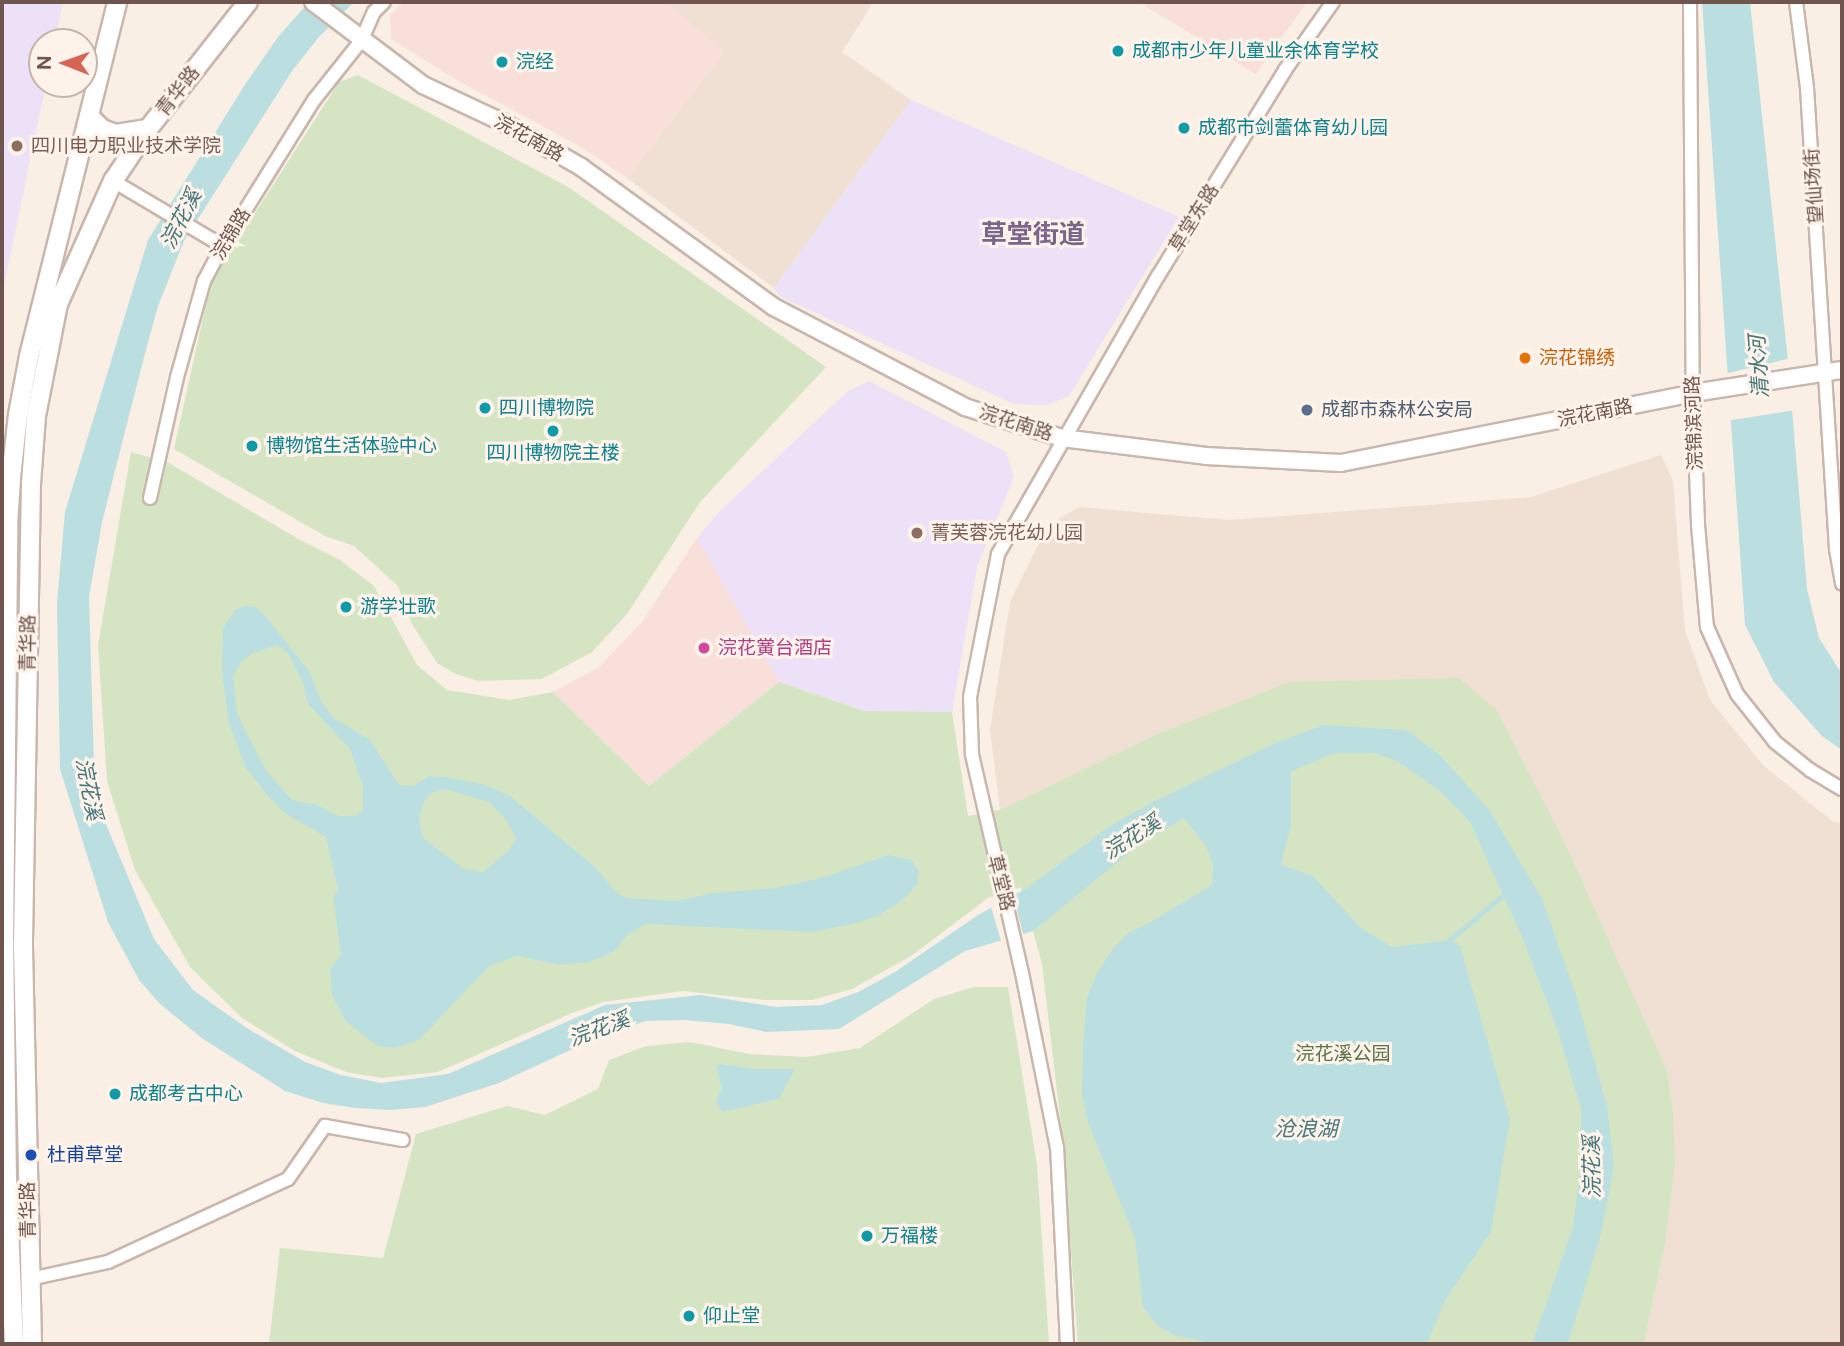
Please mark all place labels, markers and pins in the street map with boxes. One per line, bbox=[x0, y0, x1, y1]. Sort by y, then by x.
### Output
place label: 成都市少年儿童业余体育学校 bbox=[1132, 40, 1379, 62]
marker: 成都市少年儿童业余体育学校 bbox=[1110, 43, 1126, 59]
place label: 浣经 bbox=[516, 51, 554, 73]
marker: 浣经 bbox=[494, 54, 510, 70]
place label: 成都市剑蕾体育幼儿园 bbox=[1198, 117, 1388, 139]
marker: 成都市剑蕾体育幼儿园 bbox=[1176, 120, 1192, 136]
place label: 四川电力职业技术学院 bbox=[31, 135, 221, 157]
marker: 四川电力职业技术学院 bbox=[9, 138, 25, 154]
place label: 浣花锦绣 bbox=[1539, 347, 1615, 369]
marker: 浣花锦绣 bbox=[1517, 350, 1533, 366]
place label: 四川博物院 bbox=[499, 397, 594, 419]
place label: 成都市森林公安局 bbox=[1321, 399, 1473, 421]
marker: 四川博物院 bbox=[477, 400, 493, 416]
marker: 成都市森林公安局 bbox=[1299, 402, 1315, 418]
marker: 四川博物院主楼 bbox=[545, 423, 561, 439]
place label: 博物馆生活体验中心 bbox=[266, 435, 437, 457]
marker: 博物馆生活体验中心 bbox=[244, 438, 260, 454]
place label: 四川博物院主楼 bbox=[487, 442, 619, 464]
place label: 菁芙蓉浣花幼儿园 bbox=[931, 522, 1083, 544]
marker: 菁芙蓉浣花幼儿园 bbox=[909, 525, 925, 541]
place label: 游学壮歌 bbox=[360, 596, 436, 618]
marker: 游学壮歌 bbox=[338, 599, 354, 615]
place label: 浣花黉台酒店 bbox=[718, 637, 832, 659]
marker: 浣花黉台酒店 bbox=[696, 640, 712, 656]
place label: 成都考古中心 bbox=[129, 1083, 243, 1105]
marker: 成都考古中心 bbox=[107, 1086, 123, 1102]
place label: 杜甫草堂 bbox=[47, 1144, 123, 1166]
marker: 杜甫草堂 bbox=[21, 1145, 41, 1165]
place label: 万福楼 bbox=[881, 1225, 938, 1247]
marker: 万福楼 bbox=[859, 1228, 875, 1244]
place label: 仰止堂 bbox=[703, 1305, 760, 1327]
marker: 仰止堂 bbox=[681, 1308, 697, 1324]

